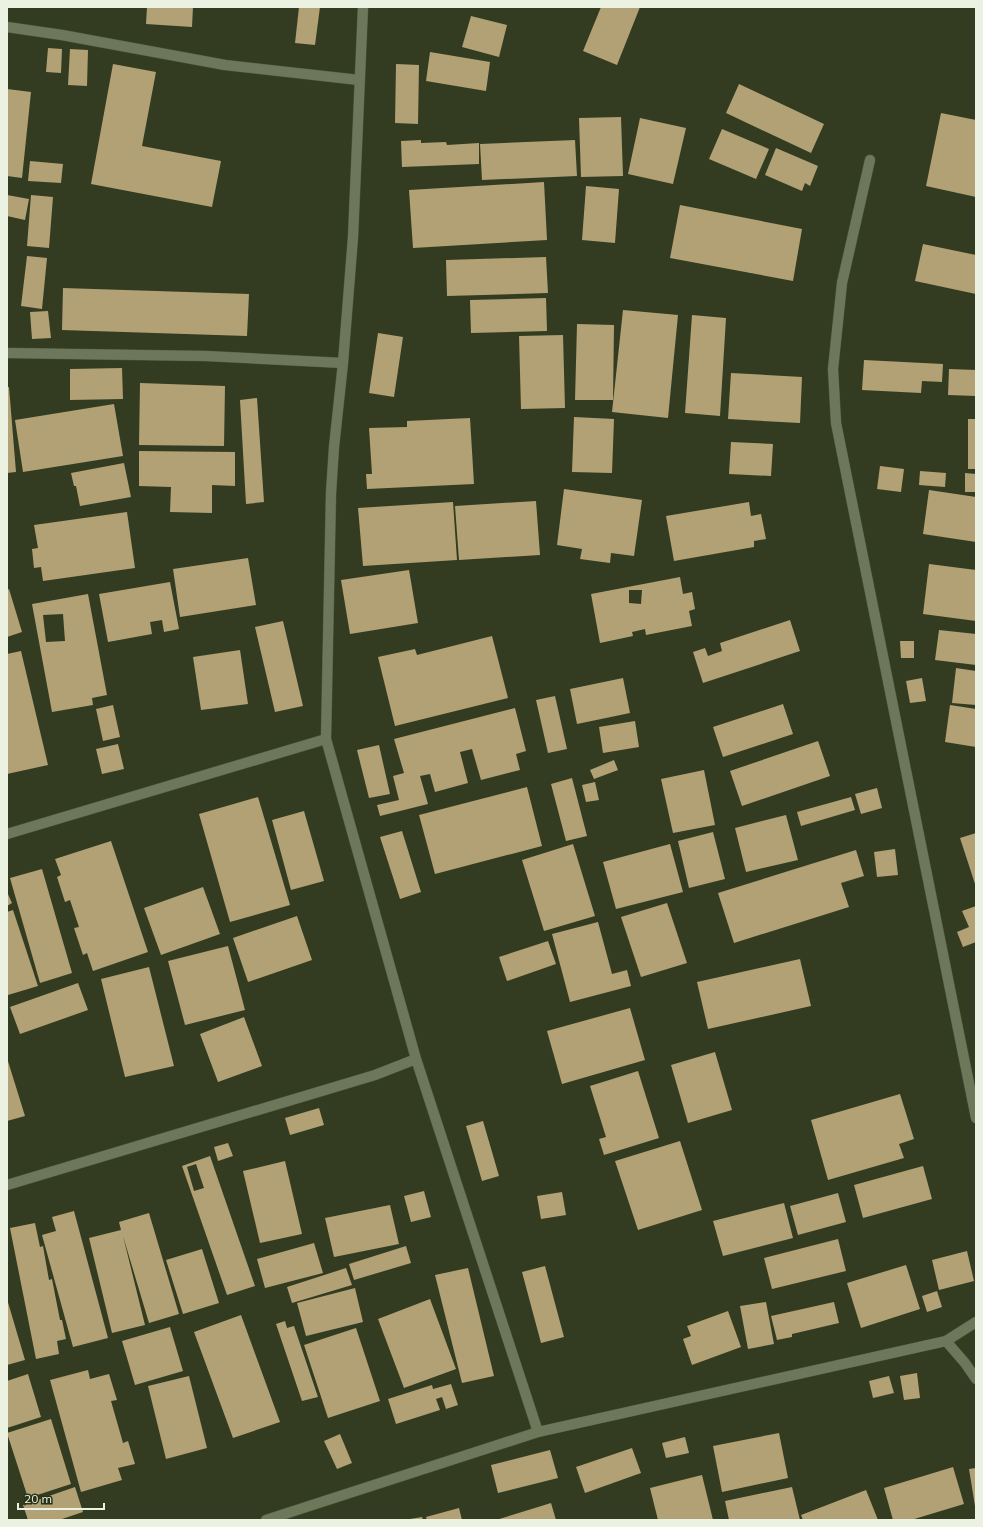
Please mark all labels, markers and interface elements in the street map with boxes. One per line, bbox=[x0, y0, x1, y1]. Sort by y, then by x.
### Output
scale bar bbox=[18, 1485, 104, 1511]
text: 20 m bbox=[24, 1491, 52, 1506]

